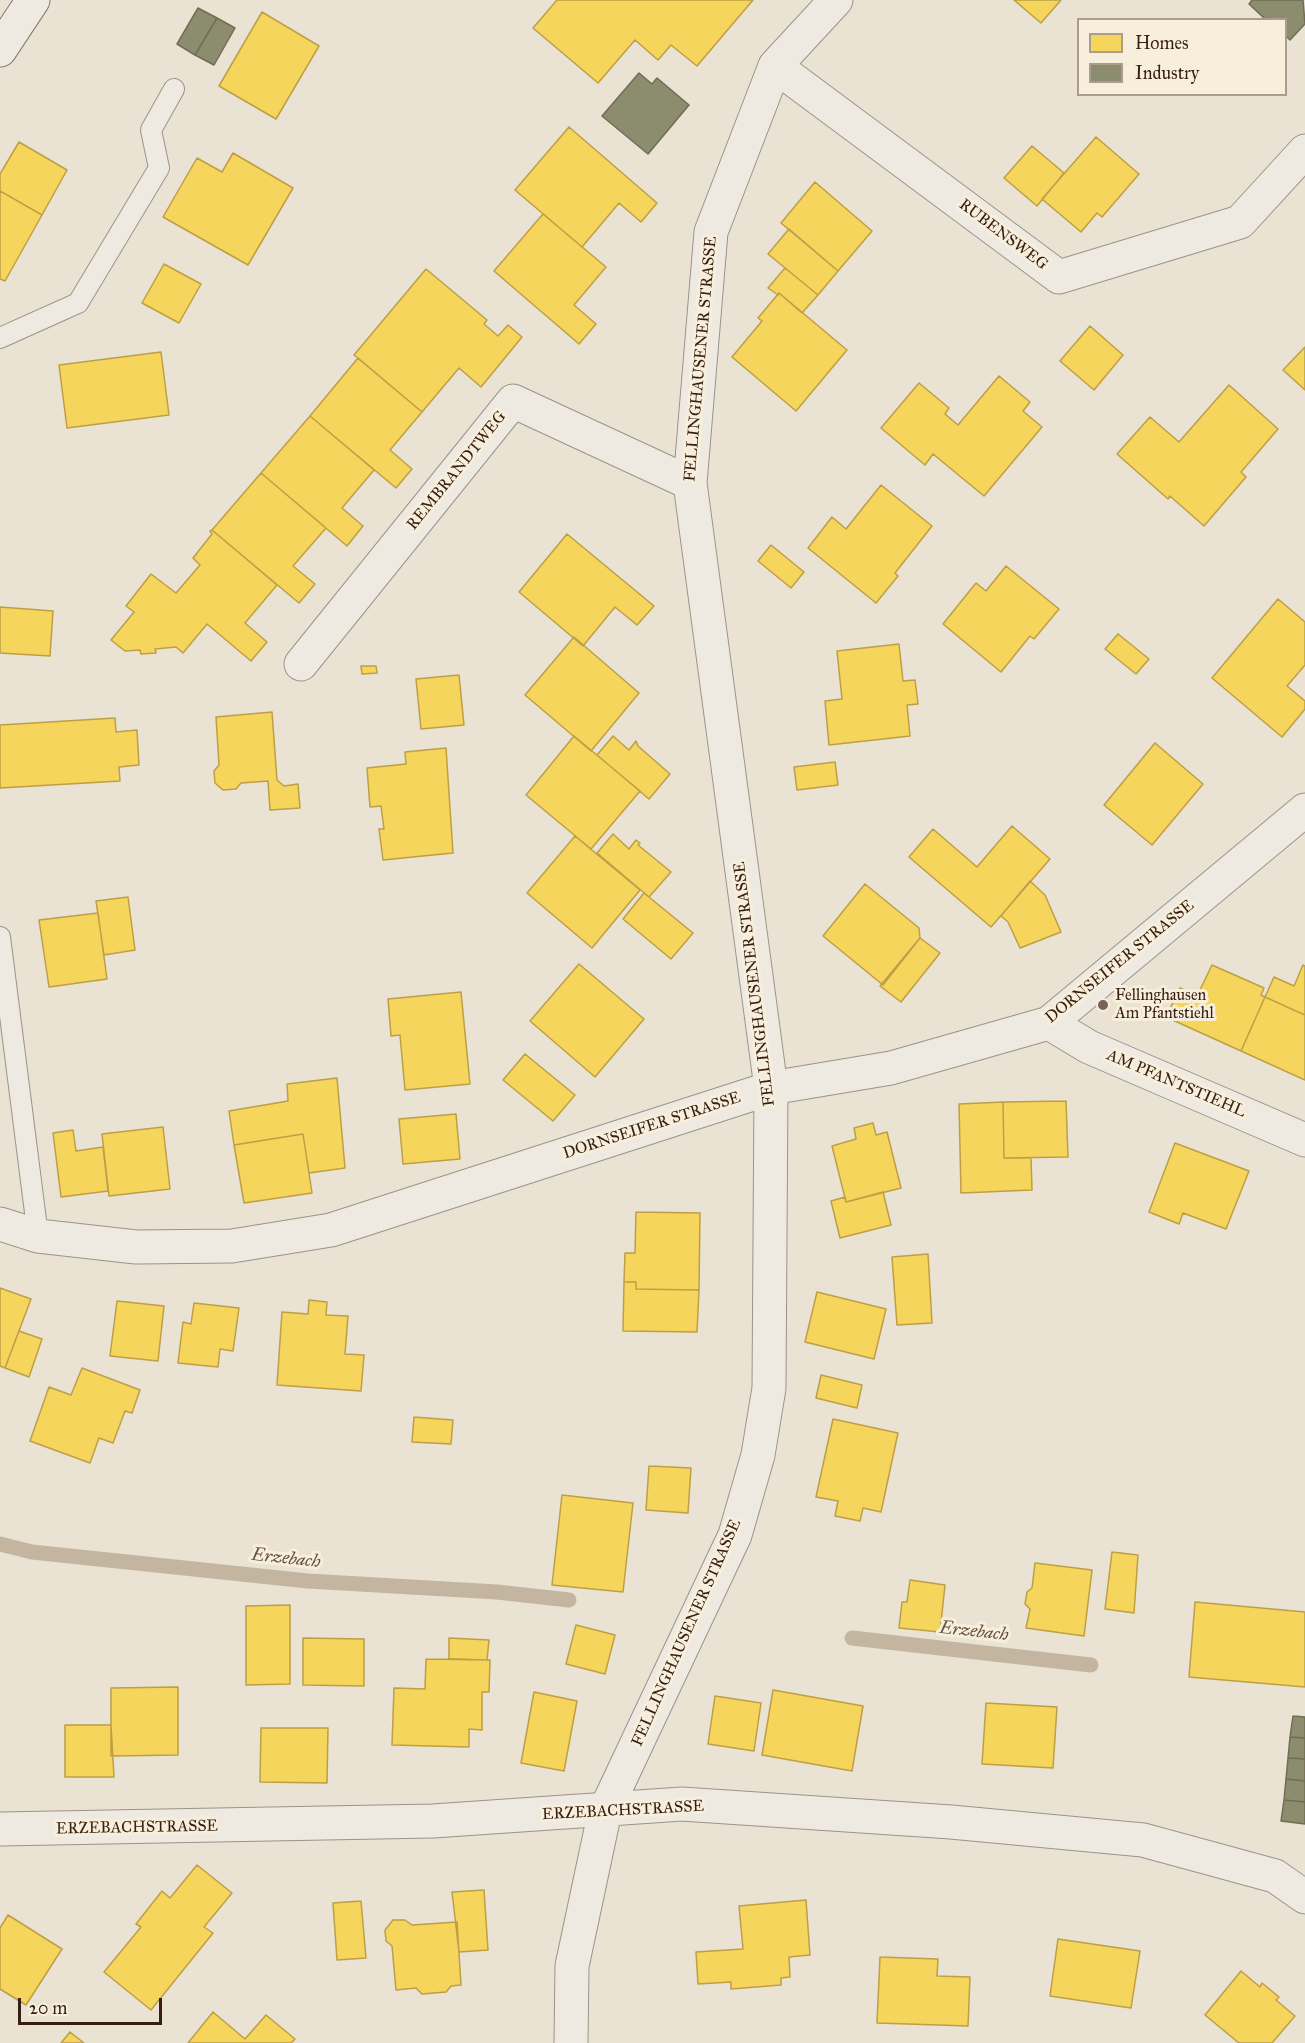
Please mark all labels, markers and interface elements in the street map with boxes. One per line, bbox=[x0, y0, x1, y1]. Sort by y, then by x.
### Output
legend bbox=[1077, 18, 1287, 96]
text: Homes bbox=[1135, 32, 1189, 54]
text: Industry bbox=[1135, 62, 1199, 84]
street label: RUBENSWEG bbox=[955, 195, 1051, 275]
street label: FELLINGHAUSENER STRASSE bbox=[681, 235, 721, 483]
street label: REMBRANDTWEG bbox=[403, 408, 511, 534]
street label: FELLINGHAUSENER STRASSE bbox=[730, 861, 780, 1107]
street label: DORNSEIFER STRASSE bbox=[1042, 896, 1198, 1028]
place label: Fellinghausen Am Pfantstiehl bbox=[1115, 986, 1214, 1024]
marker: Fellinghausen Am Pfantstiehl bbox=[1096, 998, 1110, 1012]
street label: AM PFANTSTIEHL bbox=[1104, 1046, 1248, 1122]
street label: DORNSEIFER STRASSE bbox=[561, 1088, 743, 1164]
street label: FELLINGHAUSENER STRASSE bbox=[628, 1517, 746, 1749]
water label: Erzebach bbox=[250, 1545, 322, 1573]
water label: Erzebach bbox=[938, 1618, 1010, 1646]
street label: ERZEBACHSTRASSE bbox=[542, 1797, 704, 1825]
street label: ERZEBACHSTRASSE bbox=[56, 1817, 218, 1839]
scale bar bbox=[21, 1986, 165, 2024]
text: 20 m bbox=[29, 1997, 67, 2019]

